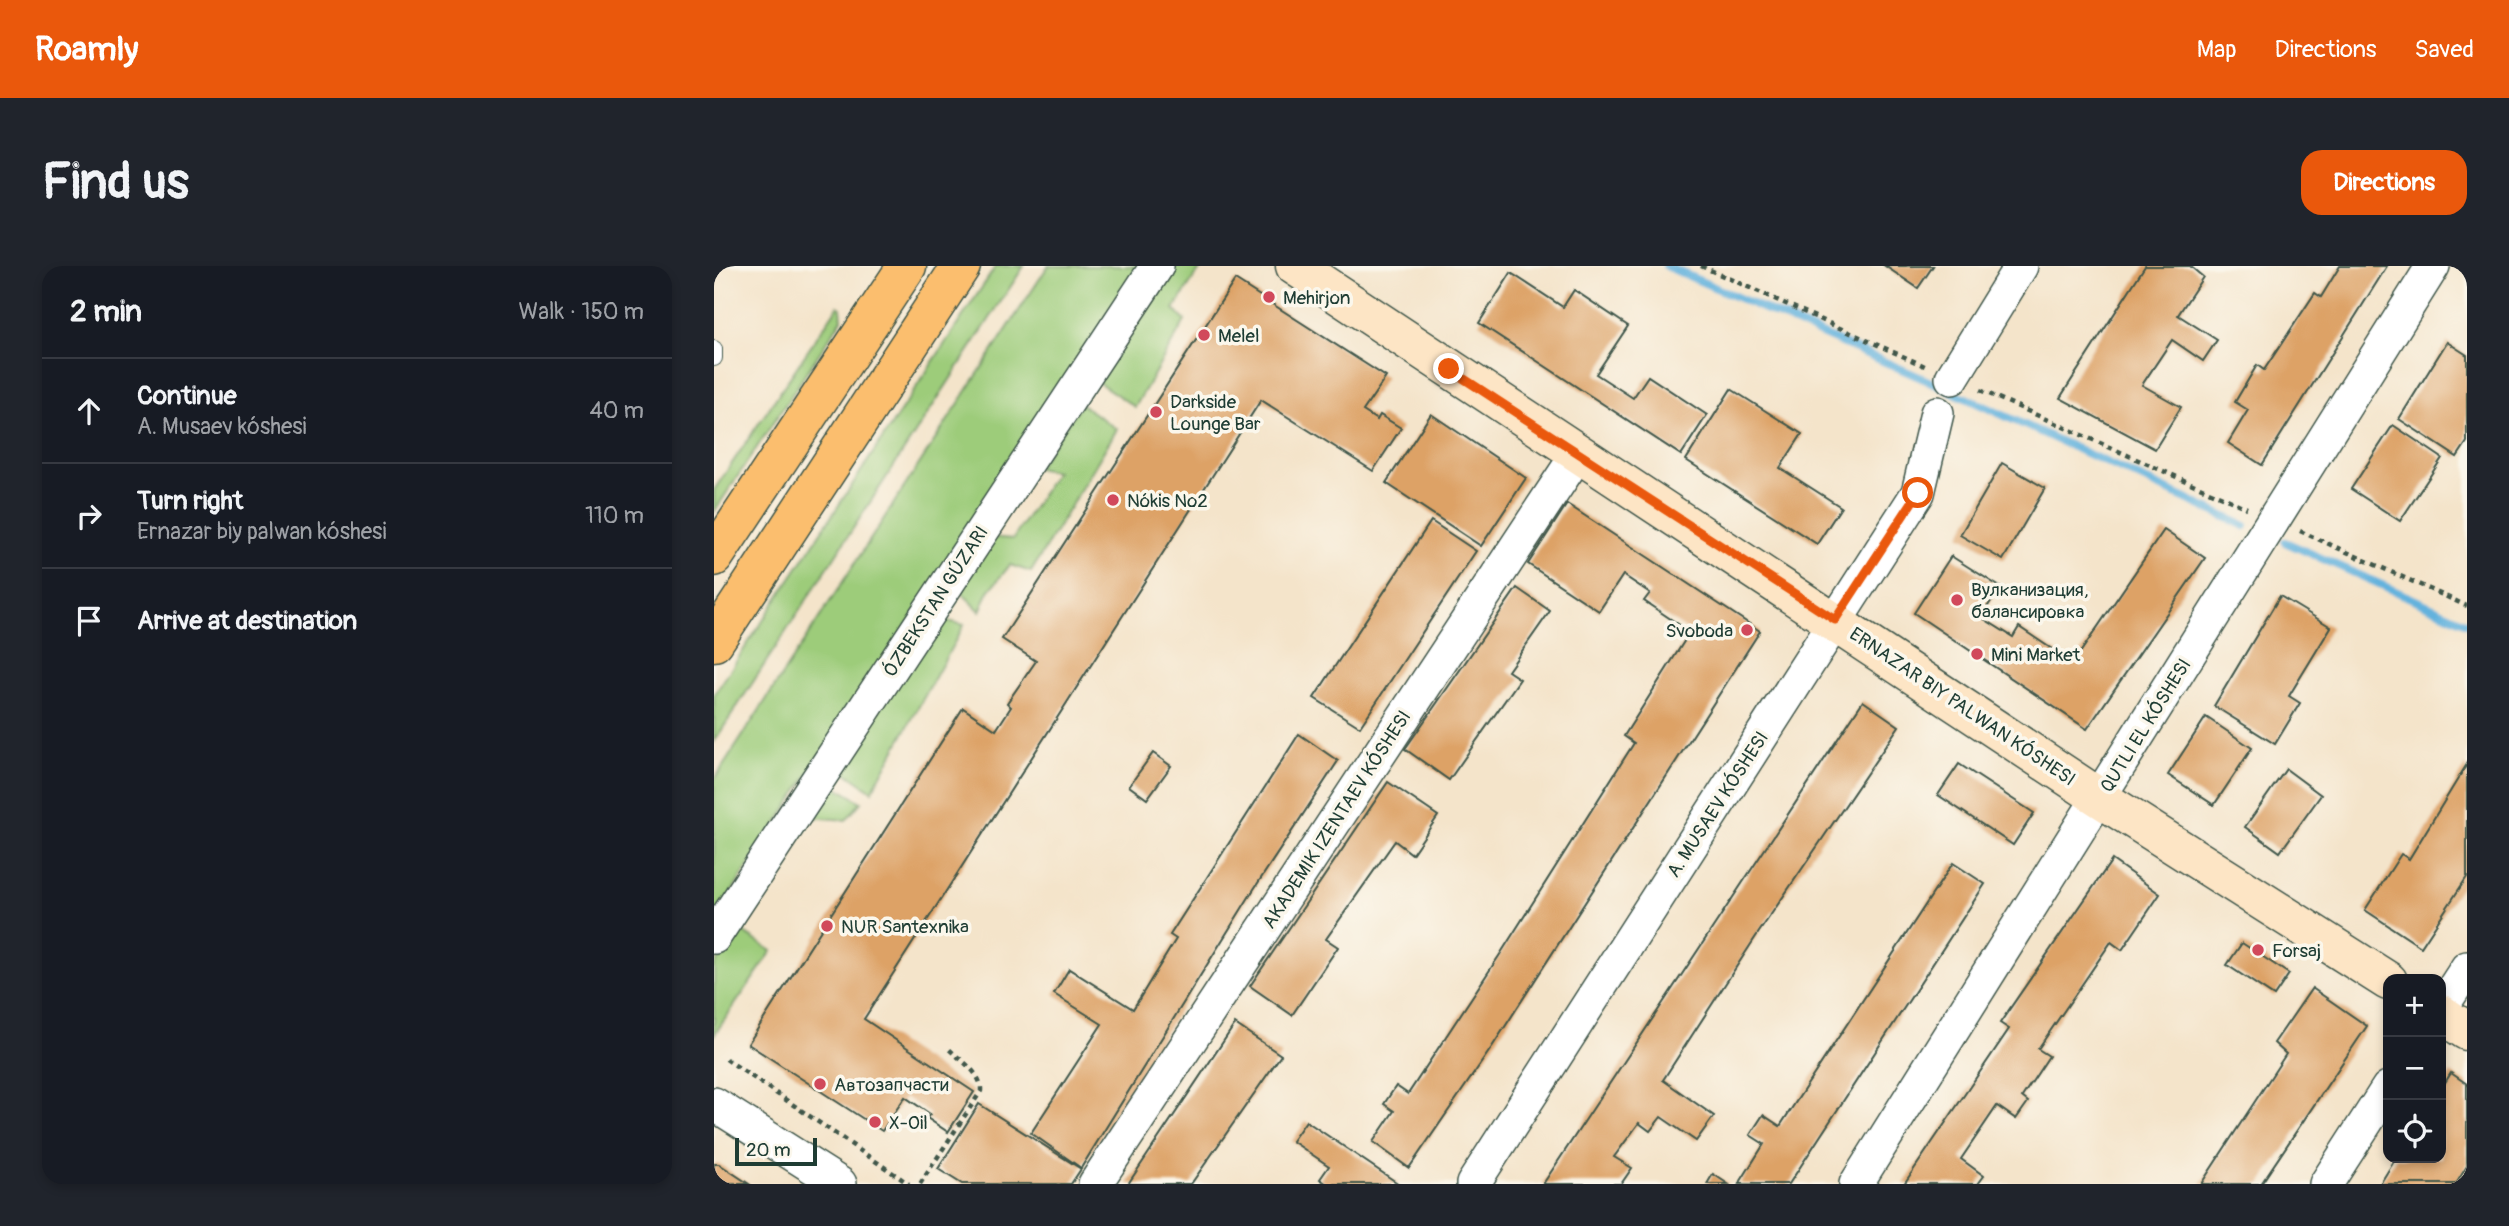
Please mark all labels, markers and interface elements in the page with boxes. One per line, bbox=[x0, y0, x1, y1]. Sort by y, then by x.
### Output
text: Roamly bbox=[35, 29, 138, 70]
text: Map bbox=[2197, 35, 2237, 64]
text: Directions bbox=[2275, 35, 2376, 64]
text: Saved bbox=[2414, 35, 2474, 64]
button: Directions bbox=[2301, 150, 2467, 215]
text: Find us bbox=[42, 152, 189, 213]
place label: Mehirjon bbox=[1283, 286, 1350, 310]
marker: Mehirjon bbox=[1261, 289, 1277, 305]
text: 2 min bbox=[70, 293, 142, 330]
text: Walk · 150 m bbox=[519, 297, 644, 326]
place label: Melel bbox=[1218, 324, 1259, 348]
marker: Melel bbox=[1196, 327, 1212, 343]
route end bbox=[1433, 353, 1464, 384]
text: Continue bbox=[137, 380, 237, 412]
place label: Darkside Lounge Bar bbox=[1170, 390, 1261, 436]
icon: ahead bbox=[70, 392, 108, 430]
text: 40 m bbox=[590, 396, 644, 425]
marker: Darkside Lounge Bar bbox=[1148, 404, 1164, 420]
text: A. Musaev kóshesi bbox=[137, 412, 307, 441]
route start bbox=[1902, 477, 1933, 508]
text: Turn right bbox=[137, 485, 243, 517]
place label: Nókis №2 bbox=[1127, 489, 1208, 513]
marker: Nókis №2 bbox=[1105, 492, 1121, 508]
icon: right bbox=[70, 497, 108, 535]
text: 110 m bbox=[585, 501, 644, 530]
text: Ernazar biy palwan kóshesi bbox=[137, 517, 386, 546]
street label: ÓZBEKSTAN GÚZARI bbox=[878, 522, 994, 682]
place label: Вулканизация, балансировка bbox=[1971, 578, 2089, 624]
marker: Вулканизация, балансировка bbox=[1949, 592, 1965, 608]
icon: arrive bbox=[70, 602, 108, 640]
text: Arrive at destination bbox=[137, 605, 357, 637]
place label: Svoboda bbox=[1665, 619, 1733, 643]
marker: Svoboda bbox=[1739, 622, 1755, 638]
street label: ERNAZAR BIY PALWAN KÓSHESI bbox=[1845, 622, 2080, 792]
place label: Mini Market bbox=[1991, 643, 2081, 667]
marker: Mini Market bbox=[1969, 646, 1985, 662]
street label: QUTLI EL KÓSHESI bbox=[2095, 654, 2197, 797]
street label: AKADEMIK IZENTAEV KÓSHESI bbox=[1257, 706, 1416, 933]
street label: A. MUSAEV KÓSHESI bbox=[1662, 727, 1774, 882]
place label: NUR Santexnika bbox=[841, 915, 969, 939]
marker: NUR Santexnika bbox=[819, 918, 835, 934]
place label: Forsaj bbox=[2272, 939, 2321, 963]
marker: Forsaj bbox=[2250, 942, 2266, 958]
map controls bbox=[2383, 974, 2446, 1163]
button: + bbox=[2383, 974, 2446, 1037]
button: − bbox=[2383, 1037, 2446, 1100]
place label: Автозапчасти bbox=[834, 1073, 949, 1097]
marker: Автозапчасти bbox=[812, 1076, 828, 1092]
button: locate bbox=[2383, 1100, 2446, 1163]
place label: X-Oil bbox=[889, 1111, 928, 1135]
marker: X-Oil bbox=[867, 1114, 883, 1130]
scale bar bbox=[735, 1135, 817, 1167]
text: 20 m bbox=[746, 1138, 791, 1162]

